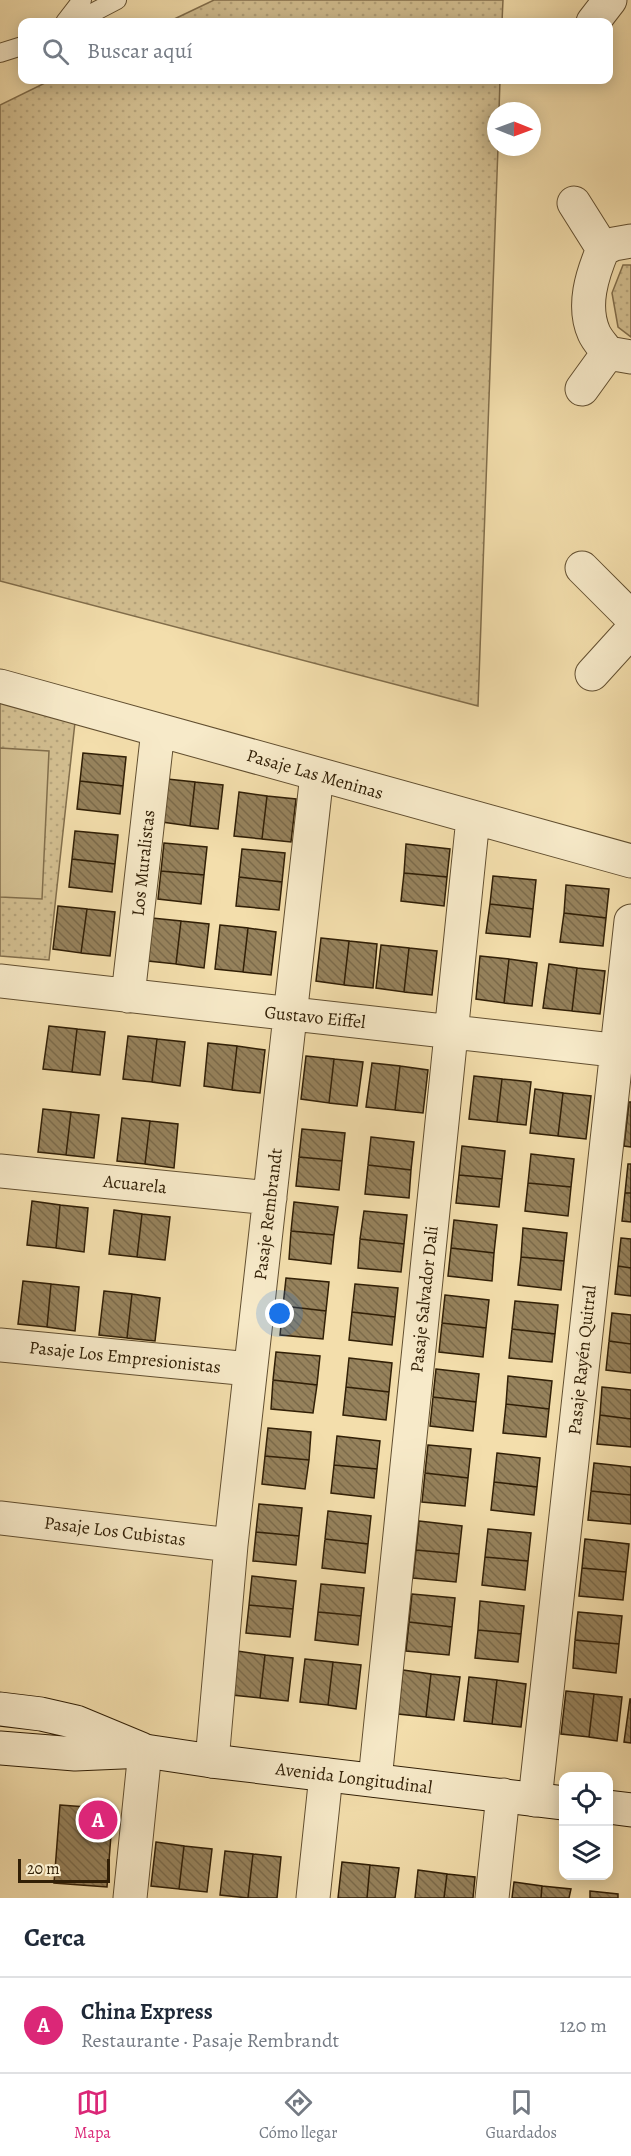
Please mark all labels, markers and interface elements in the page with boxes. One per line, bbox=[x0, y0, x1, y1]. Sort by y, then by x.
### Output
search box bbox=[18, 18, 613, 84]
icon: search bbox=[39, 35, 72, 68]
text: Buscar aquí bbox=[87, 36, 193, 66]
north arrow bbox=[487, 102, 541, 156]
street label: Pasaje Las Meninas bbox=[244, 743, 386, 805]
street label: Los Muralistas bbox=[125, 809, 161, 917]
street label: Gustavo Eiffel bbox=[263, 1000, 367, 1034]
street label: Pasaje Rembrandt bbox=[248, 1147, 288, 1281]
street label: Acuarela bbox=[101, 1169, 168, 1199]
street label: Pasaje Salvador Dali bbox=[404, 1224, 444, 1374]
street label: Pasaje Rayén Quitral bbox=[562, 1283, 602, 1436]
your location bbox=[265, 1299, 294, 1328]
street label: Pasaje Los Empresionistas bbox=[28, 1335, 222, 1379]
street label: Pasaje Los Cubistas bbox=[43, 1510, 187, 1552]
street label: Avenida Longitudinal bbox=[273, 1756, 434, 1800]
map controls bbox=[559, 1772, 613, 1880]
button: locate bbox=[559, 1772, 613, 1826]
pin: A bbox=[78, 1798, 118, 1842]
button: layers bbox=[559, 1826, 613, 1880]
scale bar bbox=[18, 1856, 110, 1884]
text: 20 m bbox=[27, 1858, 60, 1880]
text: Cerca bbox=[24, 1920, 86, 1955]
text: China Express bbox=[81, 1997, 213, 2027]
text: A bbox=[37, 2012, 50, 2039]
text: 120 m bbox=[559, 2012, 607, 2039]
text: Restaurante · Pasaje Rembrandt bbox=[81, 2027, 339, 2054]
tab: Mapa bbox=[74, 2086, 111, 2144]
tab: Cómo llegar bbox=[259, 2086, 337, 2144]
tab: Guardados bbox=[485, 2086, 557, 2144]

